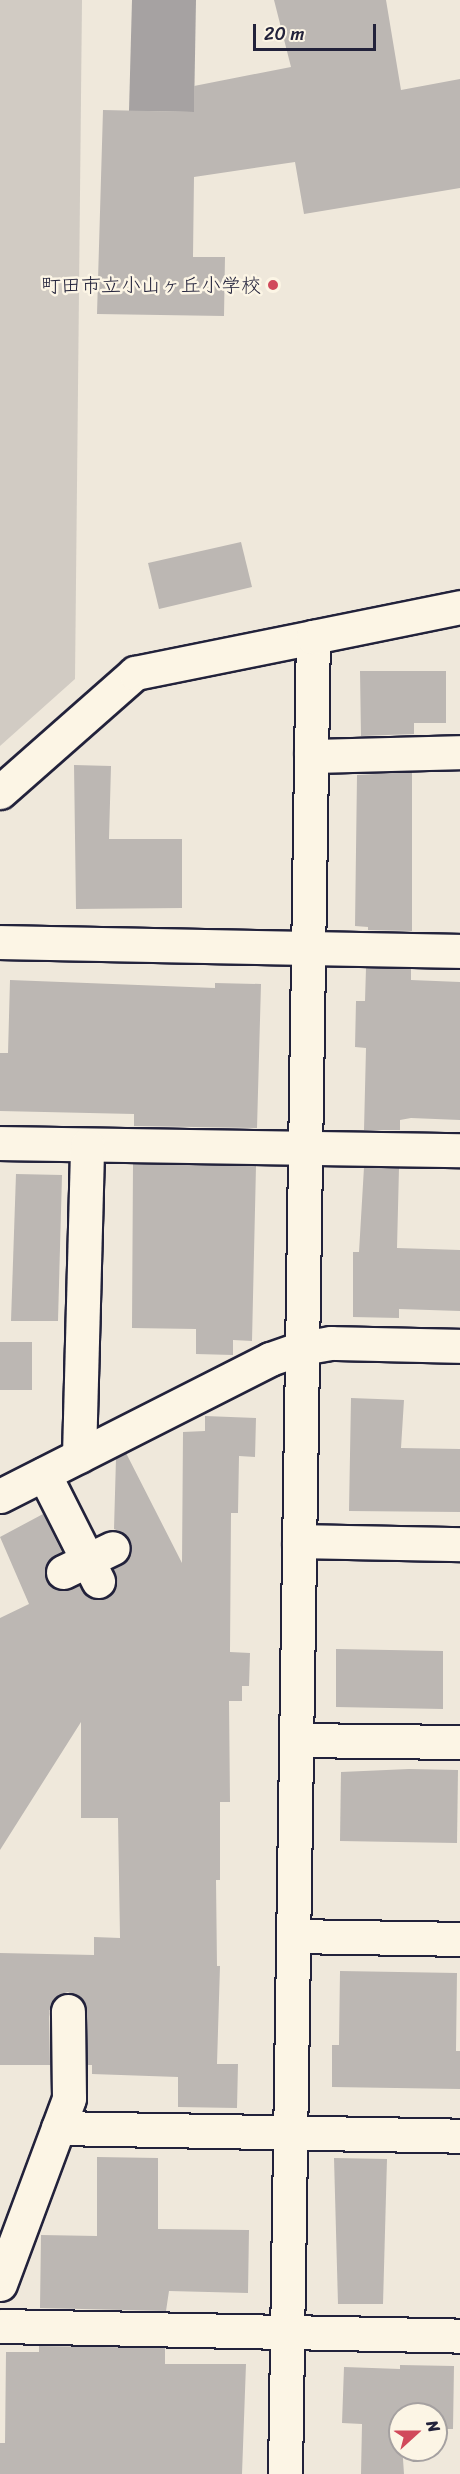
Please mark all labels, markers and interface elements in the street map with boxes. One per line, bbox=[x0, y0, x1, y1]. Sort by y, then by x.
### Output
scale bar bbox=[256, 12, 379, 50]
text: 20 m bbox=[264, 18, 304, 50]
place label: 町田市立小山ヶ丘小学校 bbox=[41, 273, 261, 297]
marker: 町田市立小山ヶ丘小学校 bbox=[266, 278, 280, 292]
north arrow bbox=[388, 2402, 448, 2462]
text: N bbox=[418, 2416, 449, 2436]

